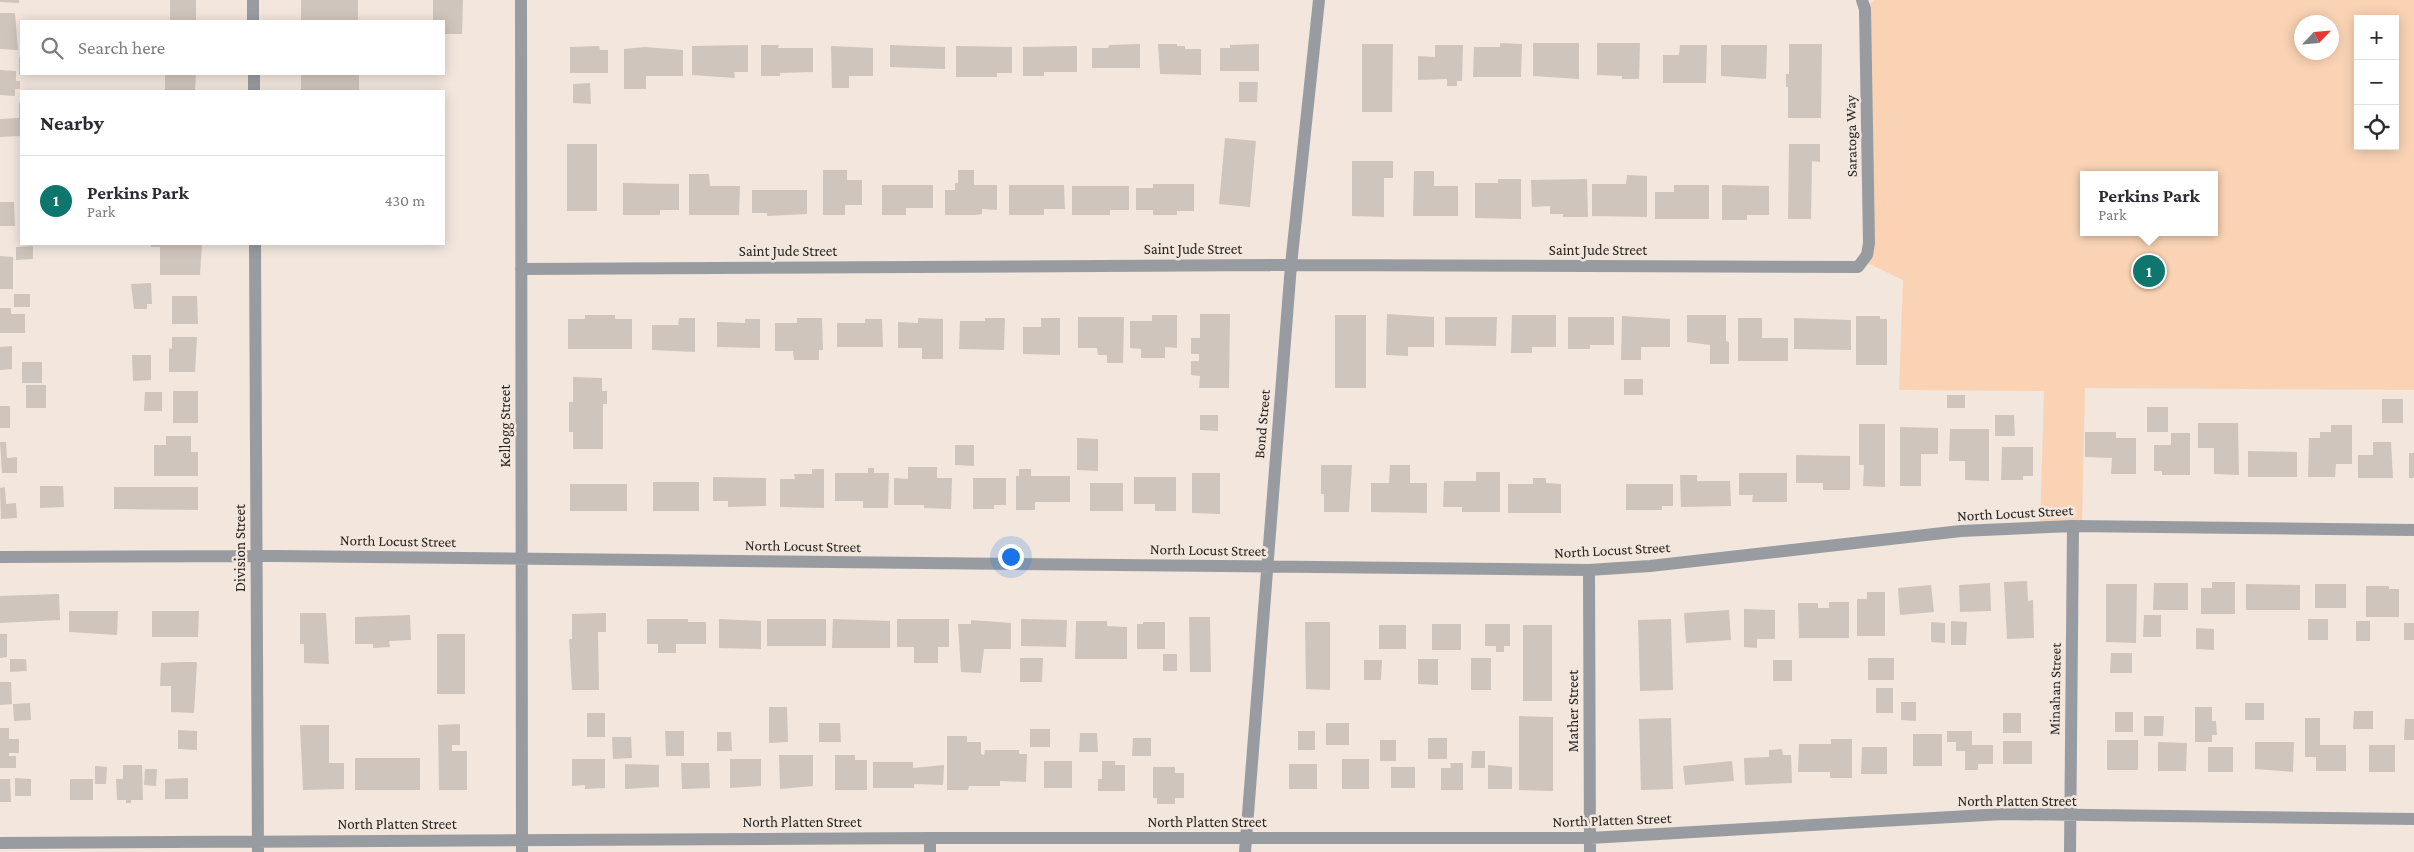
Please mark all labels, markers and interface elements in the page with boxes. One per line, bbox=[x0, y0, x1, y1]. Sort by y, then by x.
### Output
north arrow bbox=[2294, 15, 2339, 60]
map controls bbox=[2354, 15, 2399, 150]
button: + bbox=[2354, 15, 2399, 60]
search box bbox=[20, 20, 445, 75]
icon: search bbox=[38, 34, 66, 62]
text: Search here bbox=[78, 37, 165, 58]
button: − bbox=[2354, 60, 2399, 105]
street label: Saratoga Way bbox=[1842, 95, 1861, 177]
button: locate bbox=[2354, 105, 2399, 150]
text: Nearby bbox=[40, 111, 104, 135]
popup bbox=[2080, 171, 2218, 236]
text: Perkins Park bbox=[87, 182, 189, 203]
text: Perkins Park bbox=[2098, 185, 2200, 206]
text: 1 bbox=[53, 192, 59, 209]
text: 430 m bbox=[384, 192, 425, 209]
text: Park bbox=[87, 203, 115, 220]
text: Park bbox=[2098, 206, 2127, 223]
street label: Saint Jude Street bbox=[1144, 241, 1243, 258]
street label: Saint Jude Street bbox=[1549, 242, 1648, 259]
street label: Saint Jude Street bbox=[739, 243, 838, 260]
pin: 1 bbox=[2133, 252, 2165, 290]
street label: Kellogg Street bbox=[497, 384, 514, 467]
street label: Bond Street bbox=[1251, 388, 1273, 459]
street label: North Locust Street bbox=[1957, 502, 2075, 524]
street label: Division Street bbox=[232, 503, 248, 592]
street label: North Locust Street bbox=[340, 532, 457, 550]
street label: North Locust Street bbox=[745, 537, 862, 555]
street label: North Locust Street bbox=[1554, 539, 1672, 561]
street label: North Locust Street bbox=[1150, 541, 1267, 559]
your location bbox=[998, 544, 1024, 570]
street label: Minahan Street bbox=[2046, 642, 2064, 735]
street label: Mather Street bbox=[1565, 669, 1581, 752]
street label: North Platten Street bbox=[1957, 793, 2078, 809]
street label: North Platten Street bbox=[1552, 810, 1673, 830]
street label: North Platten Street bbox=[742, 814, 863, 830]
street label: North Platten Street bbox=[1147, 814, 1268, 830]
street label: North Platten Street bbox=[337, 816, 458, 832]

